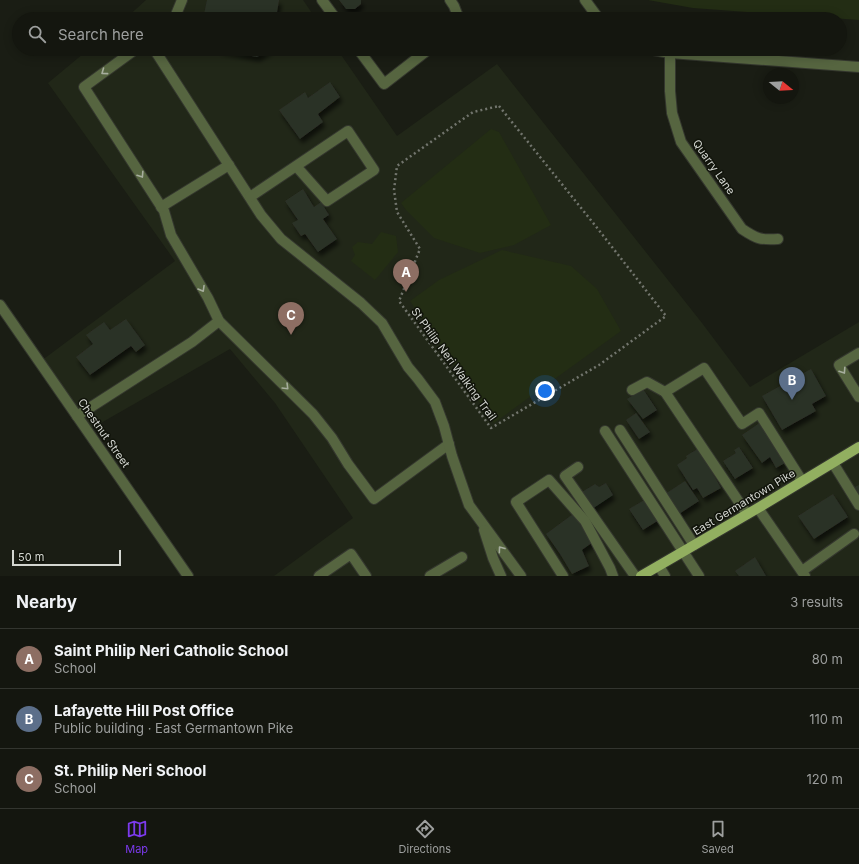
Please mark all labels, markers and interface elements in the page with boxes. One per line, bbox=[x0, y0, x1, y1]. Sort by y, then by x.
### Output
search box bbox=[12, 12, 847, 56]
icon: search bbox=[26, 23, 48, 45]
text: Search here bbox=[58, 25, 144, 44]
one-way arrow bbox=[102, 67, 109, 74]
north arrow bbox=[763, 68, 799, 104]
street label: Quarry Lane bbox=[690, 137, 738, 197]
one-way arrow bbox=[136, 171, 143, 178]
pin: A bbox=[393, 259, 419, 292]
one-way arrow bbox=[198, 285, 205, 292]
pin: C bbox=[278, 302, 304, 335]
street label: St Philip Neri Walking Trail bbox=[408, 305, 500, 423]
pin: B bbox=[779, 367, 805, 400]
one-way arrow bbox=[838, 367, 845, 374]
your location bbox=[535, 381, 555, 401]
one-way arrow bbox=[281, 382, 288, 390]
street label: Chestnut Street bbox=[75, 396, 133, 471]
street label: East Germantown Pike bbox=[690, 466, 798, 538]
one-way arrow bbox=[499, 547, 506, 554]
scale bar bbox=[12, 548, 121, 567]
text: 50 m bbox=[18, 550, 44, 564]
text: Nearby bbox=[16, 592, 77, 612]
text: 3 results bbox=[790, 594, 843, 610]
text: Saint Philip Neri Catholic School bbox=[54, 641, 288, 660]
text: A bbox=[24, 651, 34, 667]
text: 80 m bbox=[812, 651, 843, 667]
text: School bbox=[54, 660, 96, 676]
text: Lafayette Hill Post Office bbox=[54, 701, 234, 720]
text: B bbox=[25, 711, 33, 727]
text: 110 m bbox=[809, 711, 843, 727]
text: Public building · East Germantown Pike bbox=[54, 720, 293, 736]
text: St. Philip Neri School bbox=[54, 761, 206, 780]
text: C bbox=[24, 771, 34, 787]
text: 120 m bbox=[807, 771, 843, 787]
text: School bbox=[54, 780, 96, 796]
tab: Map bbox=[125, 818, 148, 856]
tab: Directions bbox=[399, 818, 451, 856]
tab: Saved bbox=[702, 818, 734, 856]

